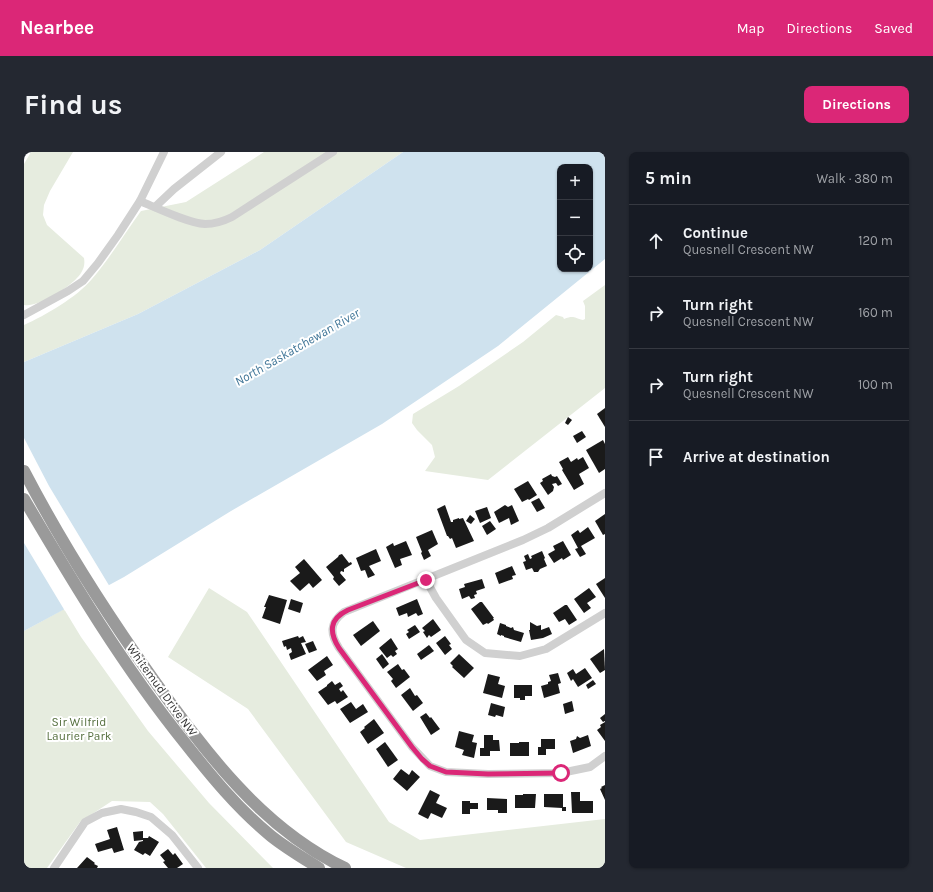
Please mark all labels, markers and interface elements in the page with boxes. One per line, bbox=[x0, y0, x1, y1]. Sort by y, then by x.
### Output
text: Nearbee bbox=[20, 17, 94, 39]
text: Map bbox=[737, 20, 765, 37]
text: Directions bbox=[787, 20, 852, 37]
text: Saved bbox=[874, 20, 913, 37]
button: Directions bbox=[804, 86, 909, 123]
text: Find us bbox=[24, 88, 123, 121]
map controls bbox=[557, 164, 593, 272]
button: + bbox=[557, 164, 593, 200]
text: 5 min bbox=[645, 168, 692, 188]
text: Walk · 380 m bbox=[817, 171, 893, 186]
button: − bbox=[557, 200, 593, 236]
text: Continue bbox=[683, 224, 748, 242]
icon: ahead bbox=[645, 230, 667, 252]
text: 120 m bbox=[858, 233, 893, 248]
button: locate bbox=[557, 236, 593, 272]
text: Quesnell Crescent NW bbox=[683, 242, 814, 257]
text: Turn right bbox=[683, 296, 753, 314]
icon: right bbox=[645, 302, 667, 324]
water label: North Saskatchewan River bbox=[232, 305, 362, 389]
text: 160 m bbox=[858, 305, 893, 320]
text: Quesnell Crescent NW bbox=[683, 314, 814, 329]
text: Turn right bbox=[683, 368, 753, 386]
icon: right bbox=[645, 374, 667, 396]
text: 100 m bbox=[858, 377, 893, 392]
text: Quesnell Crescent NW bbox=[683, 386, 814, 401]
icon: arrive bbox=[645, 446, 667, 468]
text: Arrive at destination bbox=[683, 448, 830, 466]
route end bbox=[417, 571, 435, 589]
street label: Whitemud Drive NW bbox=[124, 641, 200, 739]
park label: Sir Wilfrid Laurier Park bbox=[46, 715, 112, 743]
route start bbox=[552, 764, 570, 782]

